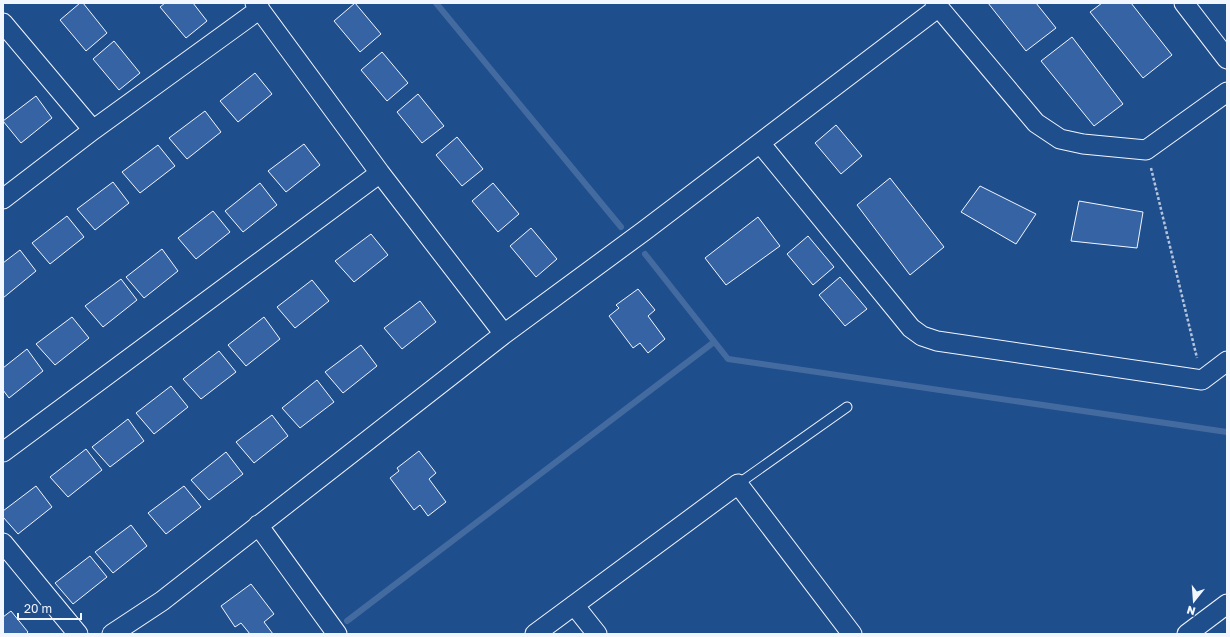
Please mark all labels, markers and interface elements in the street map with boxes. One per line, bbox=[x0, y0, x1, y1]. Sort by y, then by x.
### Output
north arrow bbox=[1174, 581, 1214, 621]
scale bar bbox=[18, 595, 81, 621]
text: 20 m bbox=[24, 601, 52, 616]
text: N bbox=[1185, 604, 1197, 618]

